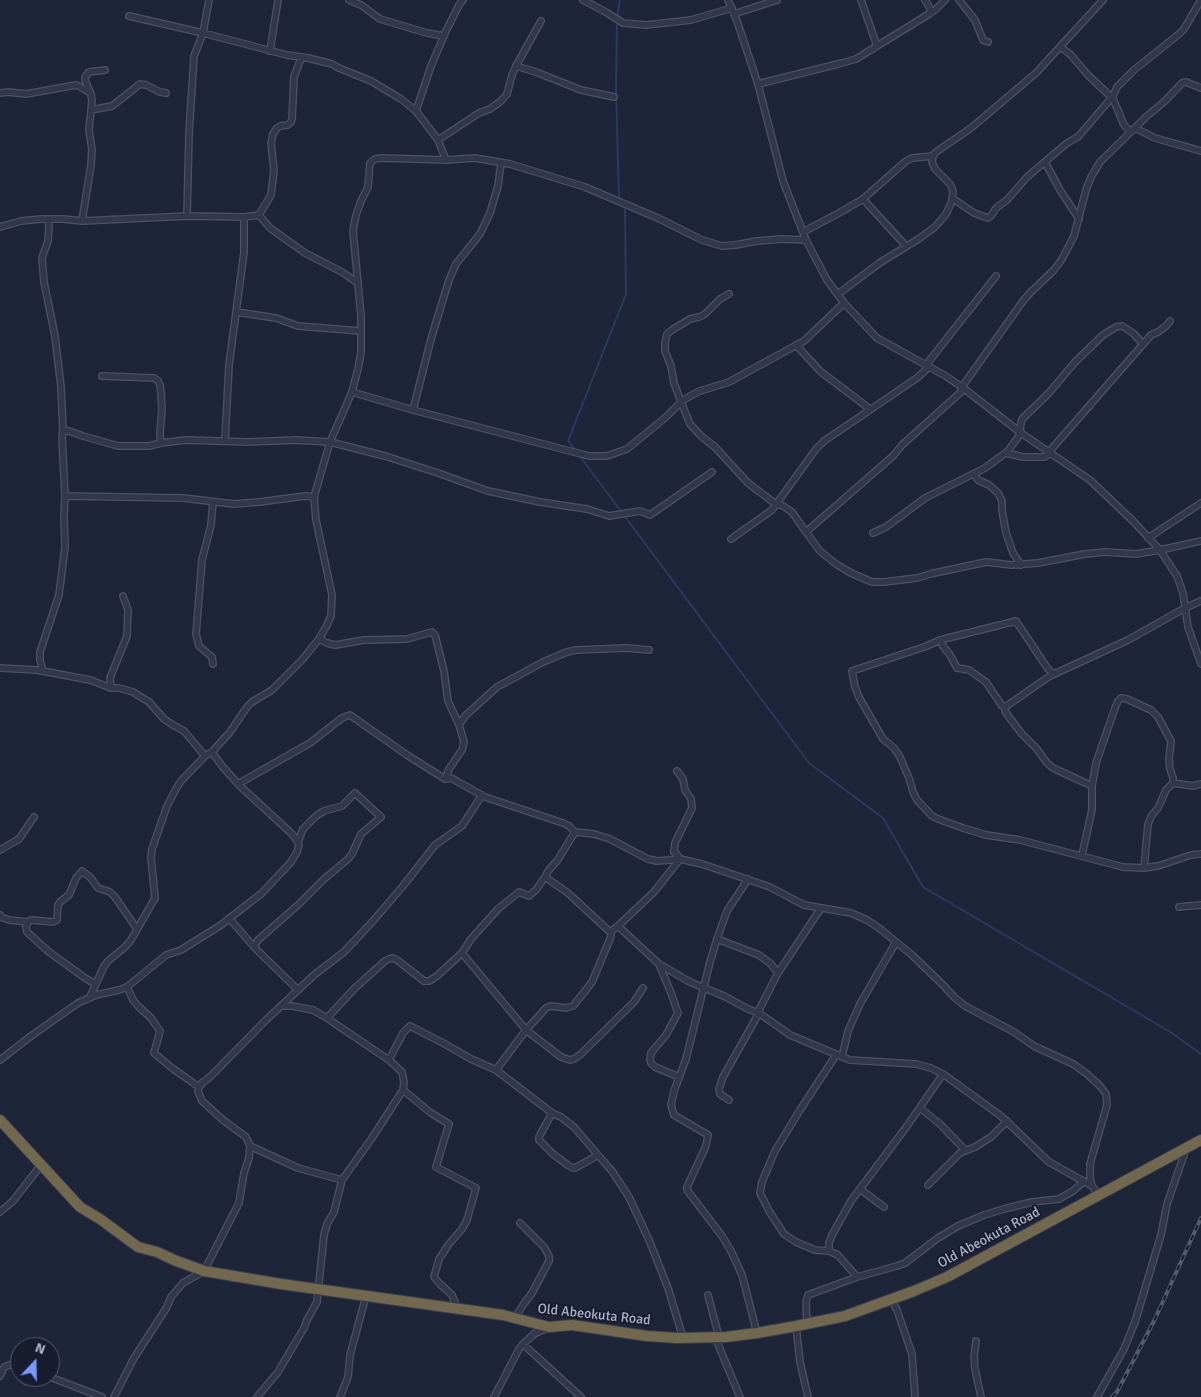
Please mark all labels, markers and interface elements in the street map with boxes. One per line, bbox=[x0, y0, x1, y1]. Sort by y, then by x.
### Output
street label: Old Abeokuta Road bbox=[935, 1204, 1043, 1272]
street label: Old Abeokuta Road bbox=[537, 1301, 651, 1329]
north arrow bbox=[10, 1337, 60, 1387]
text: N bbox=[33, 1339, 48, 1358]

